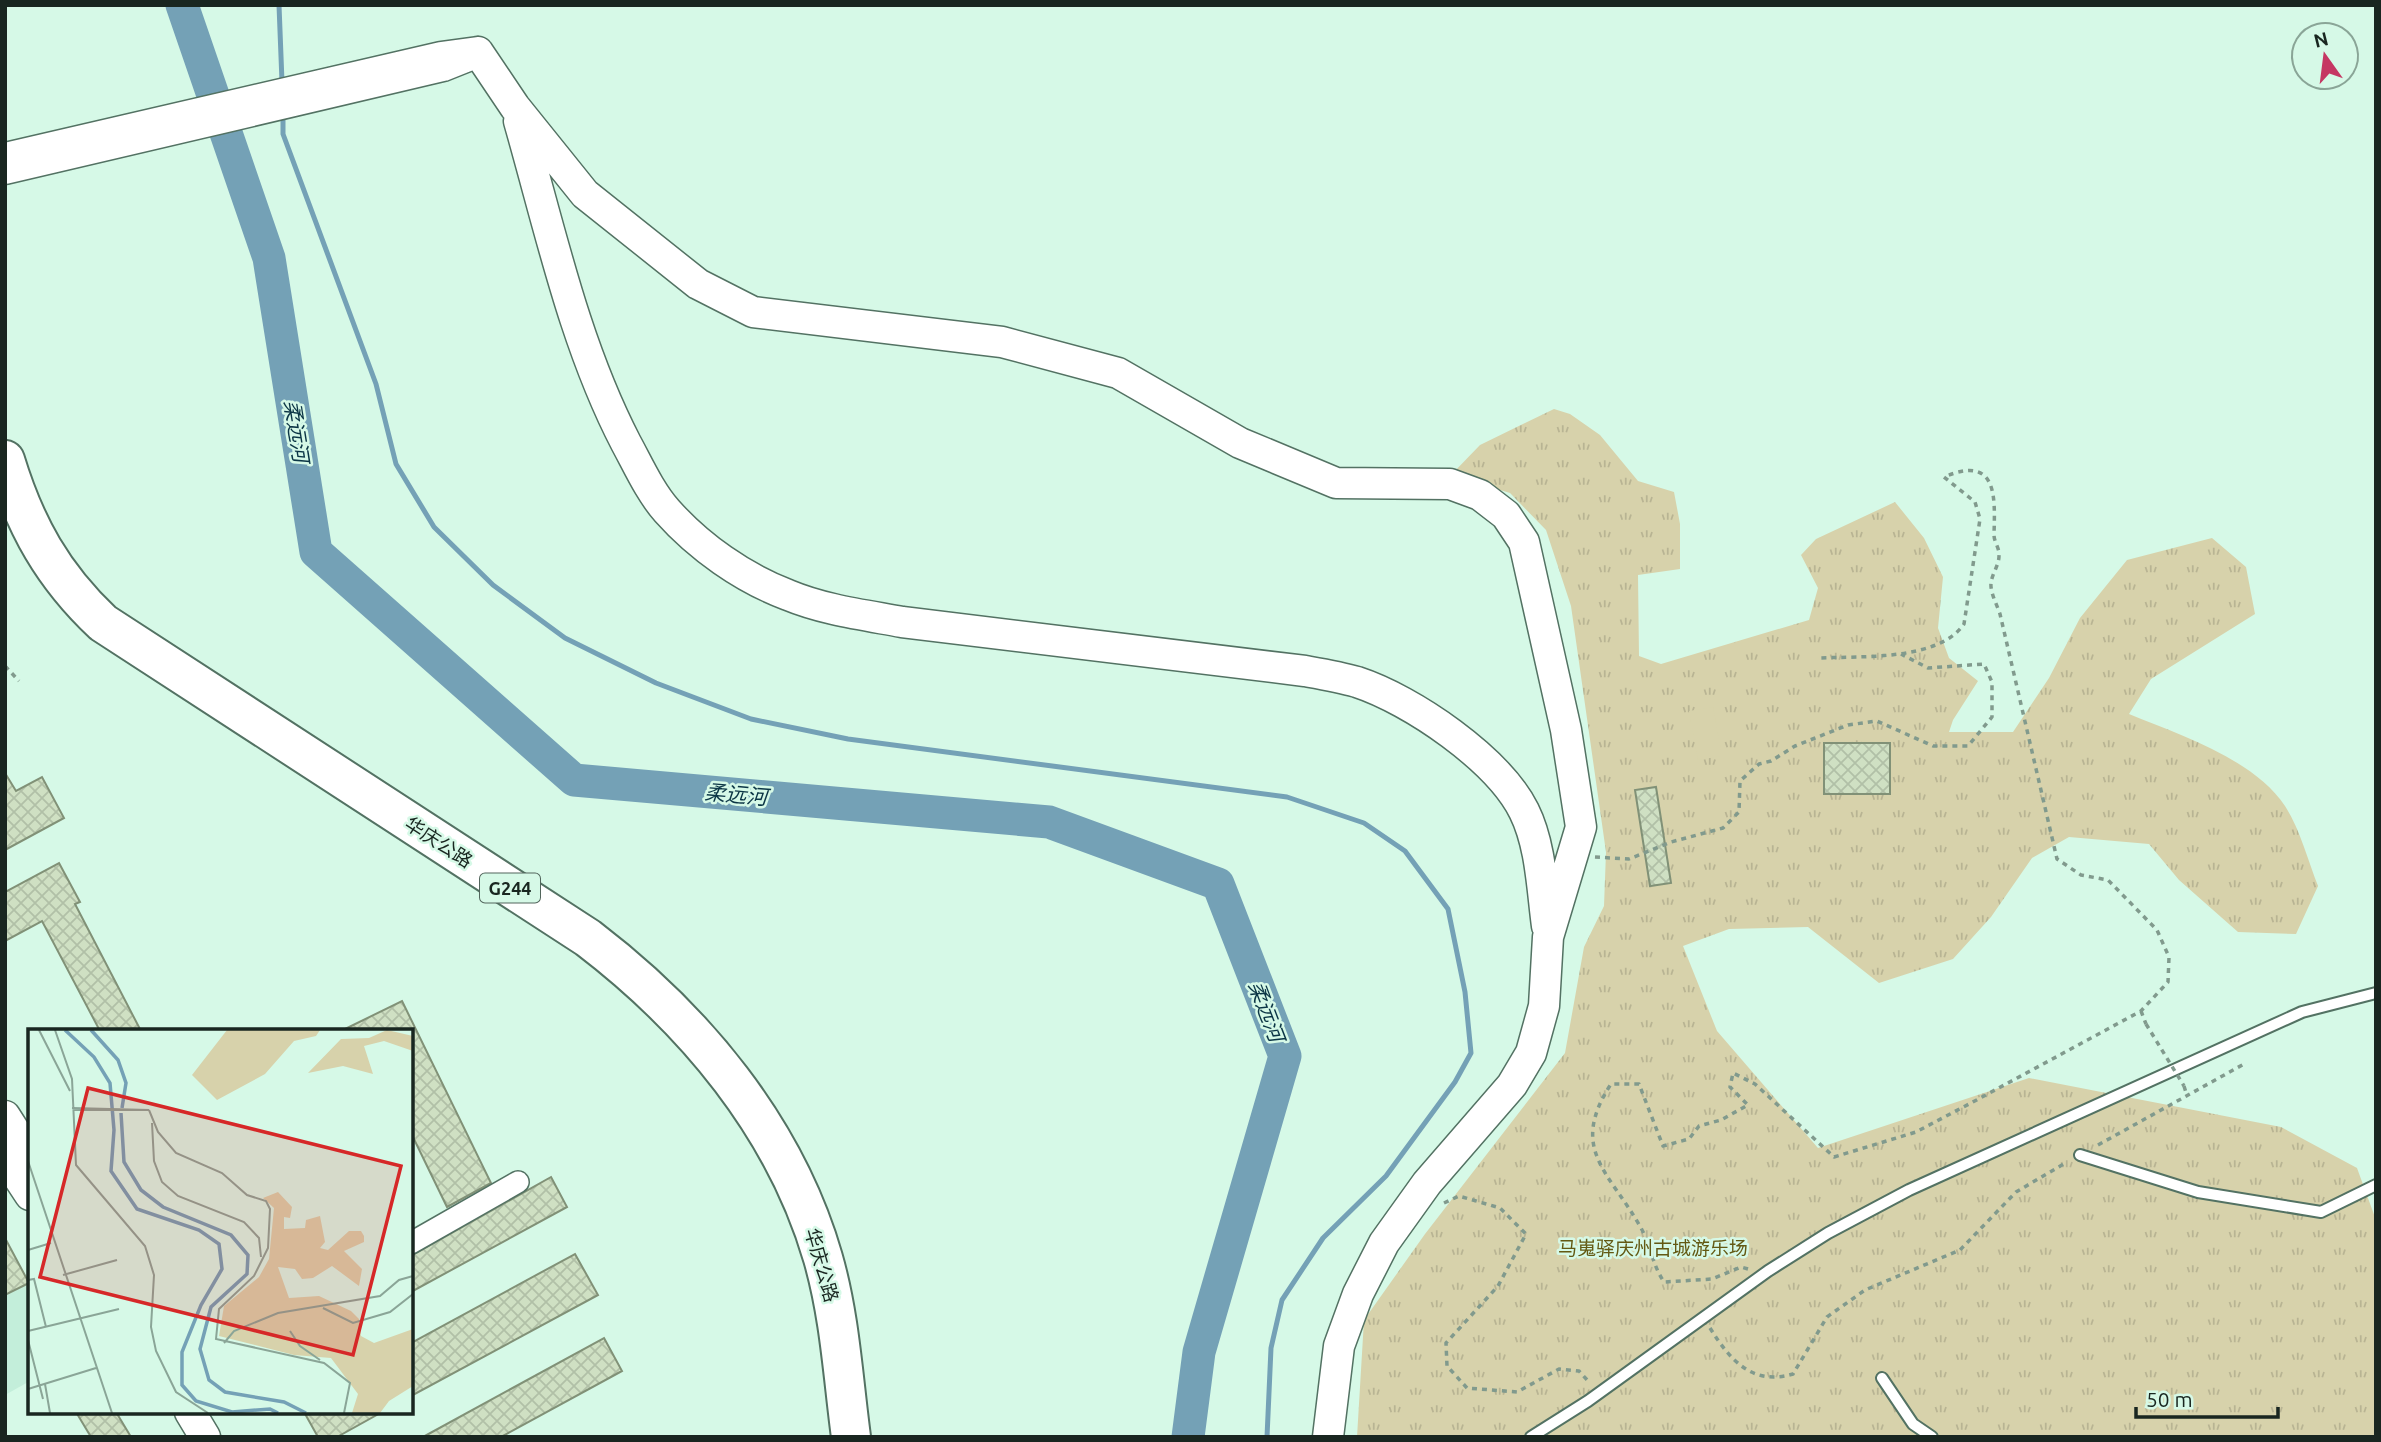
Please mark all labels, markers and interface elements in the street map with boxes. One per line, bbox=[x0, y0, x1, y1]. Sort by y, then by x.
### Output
north arrow bbox=[2290, 21, 2360, 91]
text: N bbox=[2311, 27, 2330, 52]
water label: 柔远河 bbox=[280, 398, 314, 468]
water label: 柔远河 bbox=[704, 779, 772, 809]
street label: 华庆公路 bbox=[401, 812, 477, 872]
road number: G244 bbox=[480, 874, 540, 903]
water label: 柔远河 bbox=[1245, 977, 1291, 1048]
inset map bbox=[28, 1029, 413, 1414]
street label: 华庆公路 bbox=[801, 1225, 843, 1305]
park label: 马嵬驿庆州古城游乐场 bbox=[1558, 1237, 1748, 1259]
scale bar bbox=[2136, 1376, 2278, 1420]
text: 50 m bbox=[2146, 1387, 2193, 1411]

